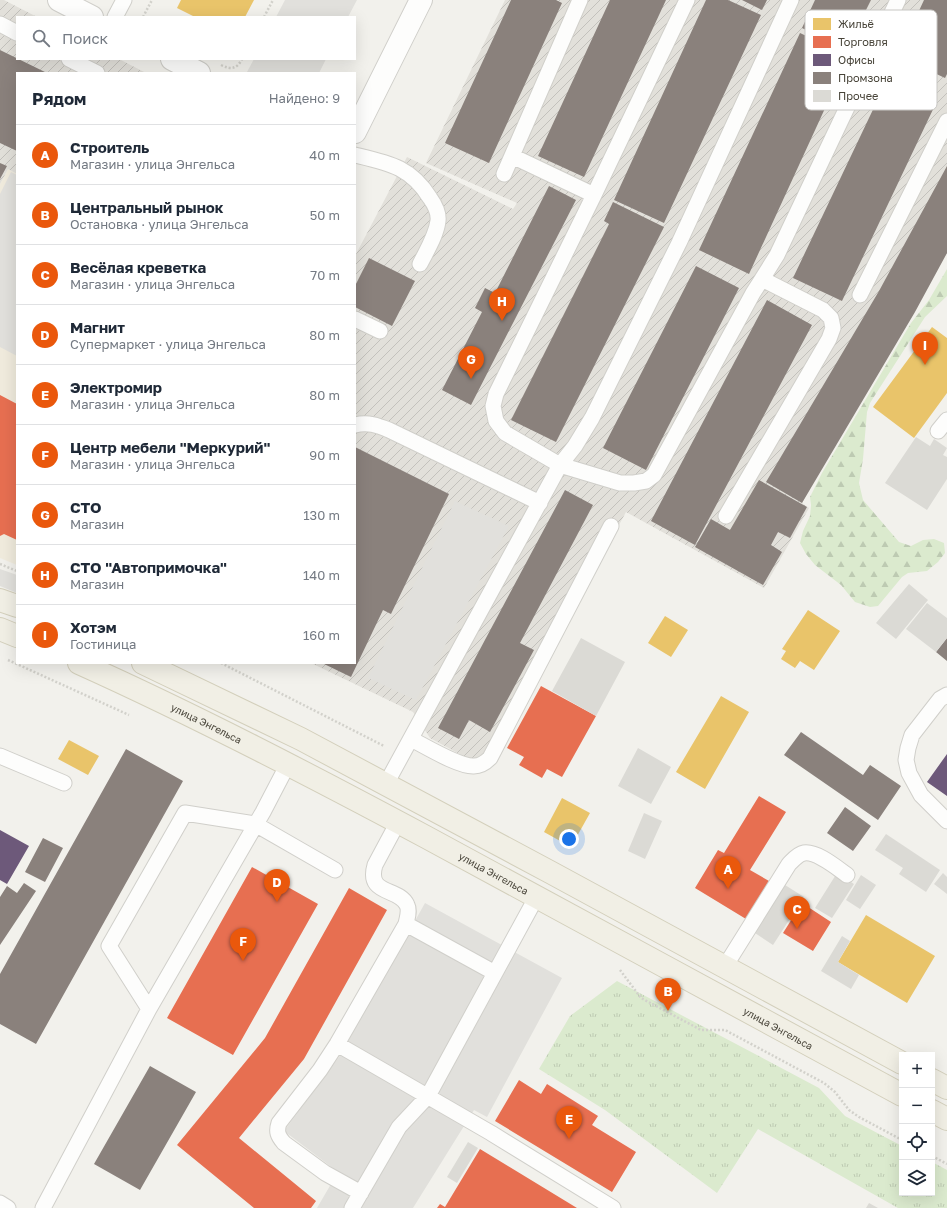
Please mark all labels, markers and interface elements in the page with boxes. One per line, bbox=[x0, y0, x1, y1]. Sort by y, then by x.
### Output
legend bbox=[805, 10, 937, 110]
search box bbox=[16, 16, 356, 60]
text: Жильё bbox=[838, 17, 874, 30]
icon: search bbox=[30, 27, 52, 49]
text: Поиск bbox=[62, 29, 108, 47]
text: Торговля bbox=[838, 35, 888, 48]
text: Офисы bbox=[838, 53, 875, 66]
text: Промзона bbox=[838, 71, 893, 84]
text: Рядом bbox=[32, 88, 86, 109]
text: Прочее bbox=[838, 89, 878, 102]
text: Найдено: 9 bbox=[269, 90, 340, 106]
text: Строитель bbox=[70, 138, 149, 156]
text: A bbox=[40, 147, 50, 163]
text: 40 m bbox=[309, 147, 340, 163]
text: Магазин · улица Энгельса bbox=[70, 156, 235, 172]
text: Центральный рынок bbox=[70, 198, 223, 216]
text: B bbox=[40, 207, 50, 223]
text: 50 m bbox=[310, 207, 340, 223]
text: Остановка · улица Энгельса bbox=[70, 216, 249, 232]
text: Весёлая креветка bbox=[70, 258, 206, 276]
text: C bbox=[40, 267, 50, 283]
text: 70 m bbox=[310, 267, 340, 283]
text: Магазин · улица Энгельса bbox=[70, 276, 235, 292]
pin: H bbox=[489, 288, 515, 321]
text: Магнит bbox=[70, 318, 125, 336]
text: D bbox=[40, 327, 50, 343]
text: 80 m bbox=[309, 327, 340, 343]
pin: I bbox=[912, 332, 938, 365]
text: Супермаркет · улица Энгельса bbox=[70, 336, 266, 352]
pin: G bbox=[458, 346, 484, 379]
text: Электромир bbox=[70, 378, 162, 396]
text: E bbox=[41, 387, 49, 403]
text: 80 m bbox=[309, 387, 340, 403]
text: Магазин · улица Энгельса bbox=[70, 396, 235, 412]
text: Центр мебели "Меркурий" bbox=[70, 438, 270, 456]
text: F bbox=[41, 447, 49, 463]
text: 90 m bbox=[309, 447, 340, 463]
text: Магазин · улица Энгельса bbox=[70, 456, 235, 472]
text: СТО bbox=[70, 498, 102, 516]
text: G bbox=[40, 507, 50, 523]
text: 130 m bbox=[303, 507, 340, 523]
text: Магазин bbox=[70, 516, 124, 532]
text: СТО "Автопримочка" bbox=[70, 558, 227, 576]
text: H bbox=[40, 567, 50, 583]
text: 140 m bbox=[303, 567, 340, 583]
text: Магазин bbox=[70, 576, 124, 592]
text: Хотэм bbox=[70, 618, 116, 636]
text: I bbox=[43, 627, 47, 643]
text: 160 m bbox=[303, 627, 340, 643]
text: Гостиница bbox=[70, 636, 136, 652]
street label: улица Энгельса bbox=[169, 701, 244, 746]
your location bbox=[559, 829, 579, 849]
street label: улица Энгельса bbox=[457, 850, 530, 897]
pin: A bbox=[715, 856, 741, 889]
pin: D bbox=[264, 869, 290, 902]
pin: C bbox=[784, 896, 810, 929]
pin: F bbox=[230, 928, 256, 961]
pin: B bbox=[655, 978, 681, 1011]
street label: улица Энгельса bbox=[741, 1005, 815, 1052]
map controls bbox=[899, 1052, 935, 1196]
button: + bbox=[899, 1052, 935, 1088]
button: − bbox=[899, 1088, 935, 1124]
pin: E bbox=[556, 1106, 582, 1139]
button: locate bbox=[899, 1124, 935, 1160]
button: layers bbox=[899, 1160, 935, 1196]

